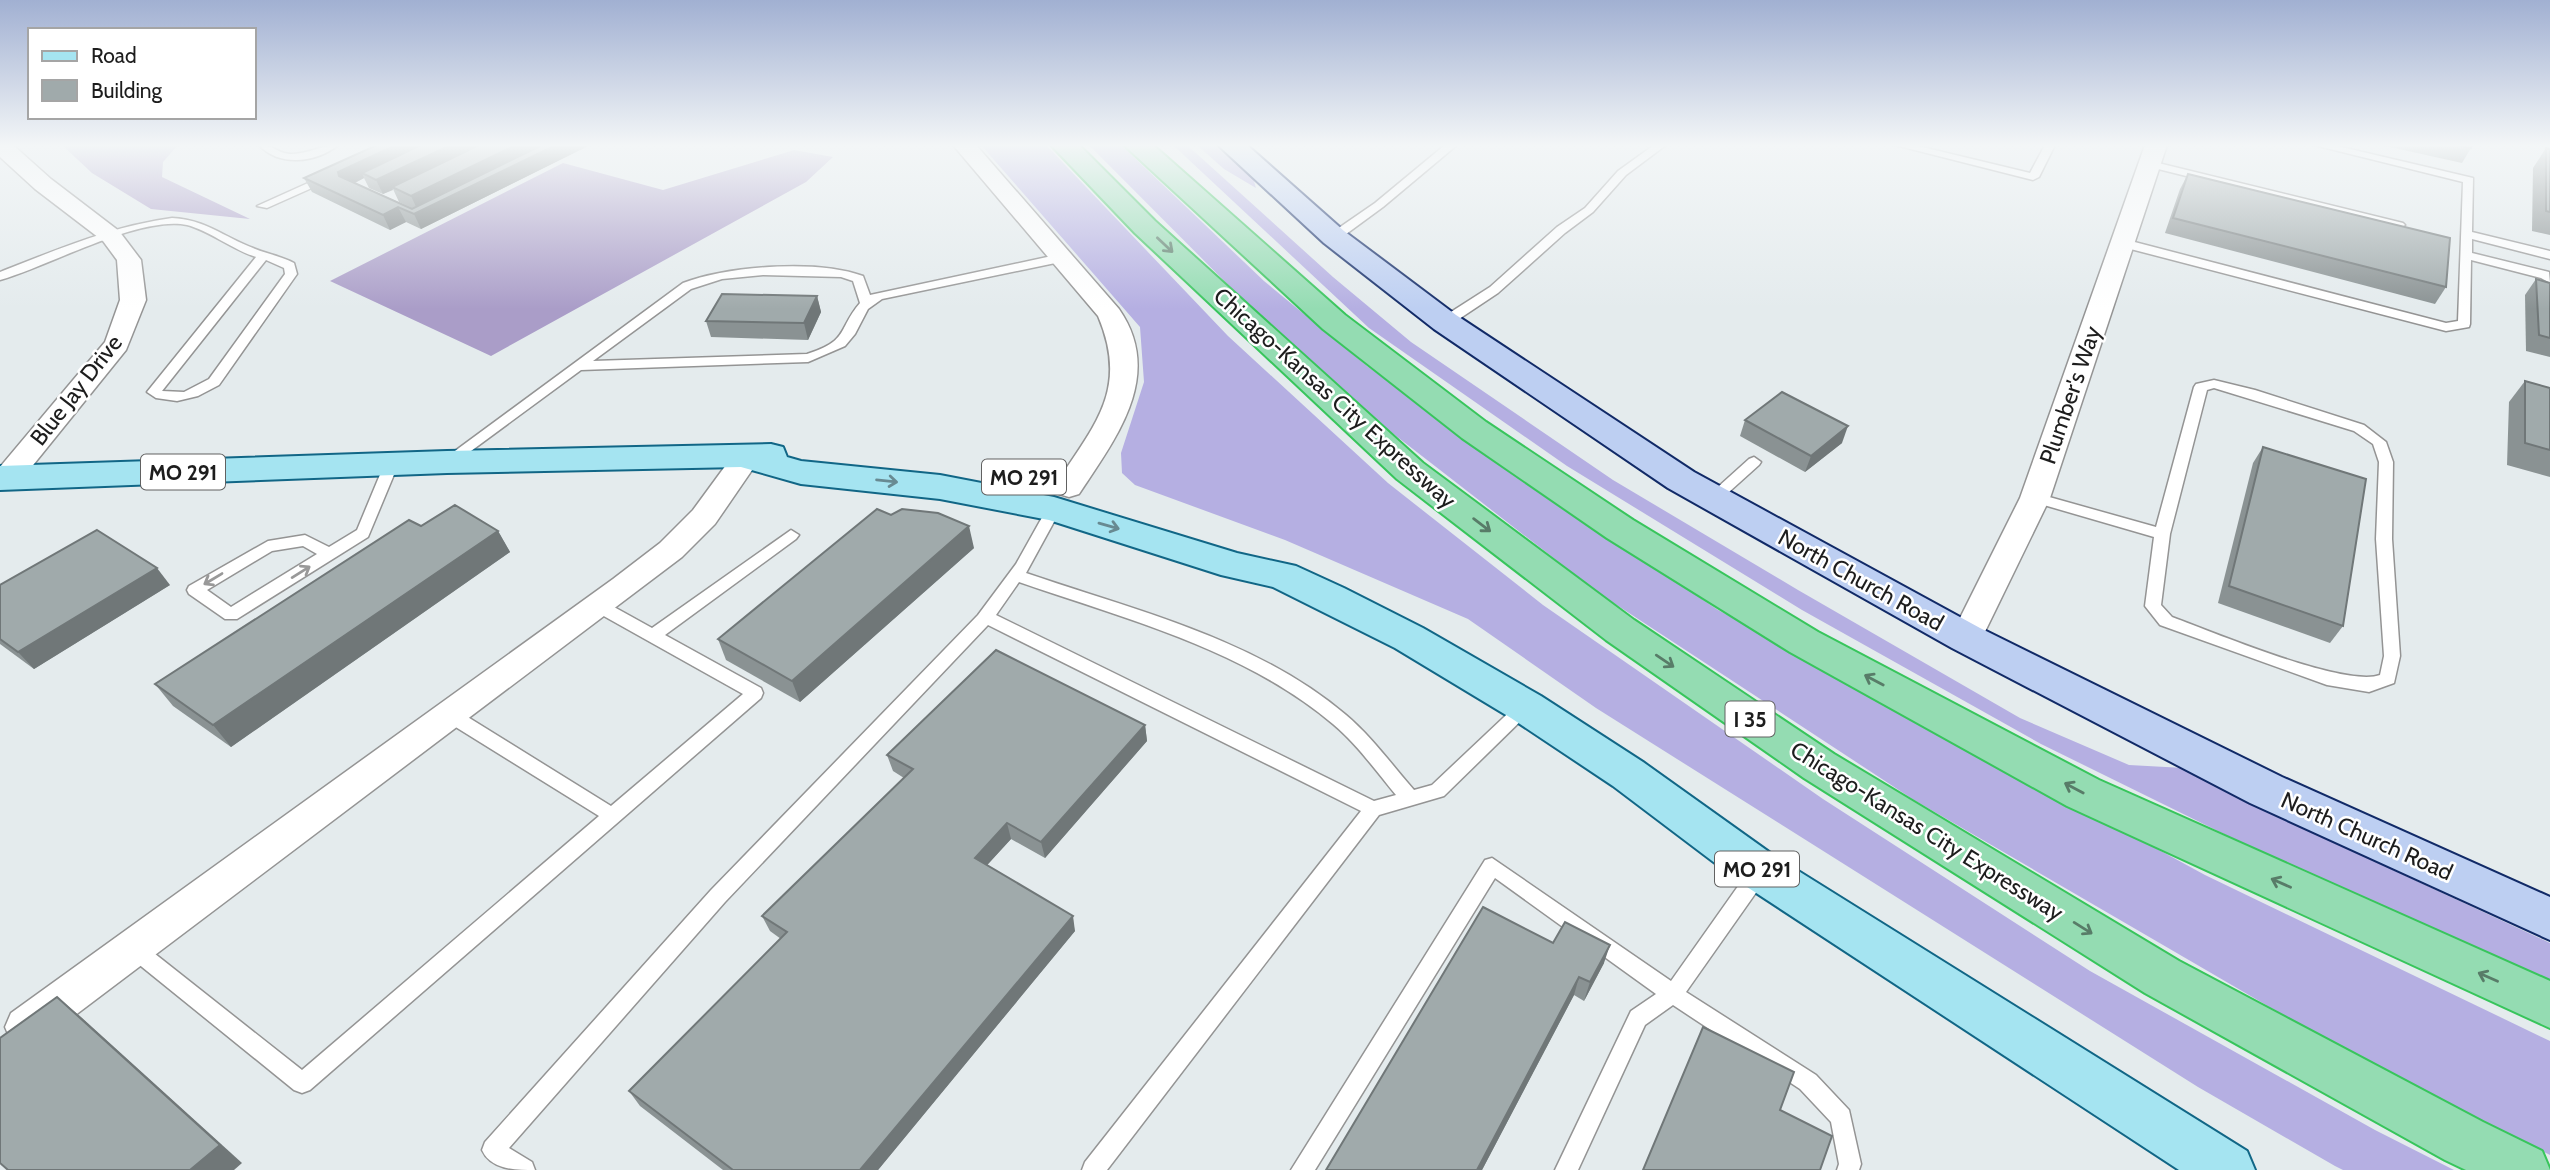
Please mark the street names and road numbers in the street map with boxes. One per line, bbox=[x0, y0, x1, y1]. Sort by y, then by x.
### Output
street label: Chicago-Kansas City Expressway bbox=[1208, 282, 1462, 514]
street label: Plumber's Way bbox=[2033, 322, 2107, 468]
street label: Blue Jay Drive bbox=[24, 329, 128, 451]
road number: MO 291 bbox=[141, 454, 225, 490]
road number: MO 291 bbox=[982, 460, 1066, 494]
street label: North Church Road bbox=[1773, 523, 1949, 637]
road number: I 35 bbox=[1726, 702, 1774, 736]
street label: Chicago-Kansas City Expressway bbox=[1785, 735, 2069, 927]
street label: North Church Road bbox=[2277, 786, 2457, 886]
road number: MO 291 bbox=[1715, 852, 1799, 886]

